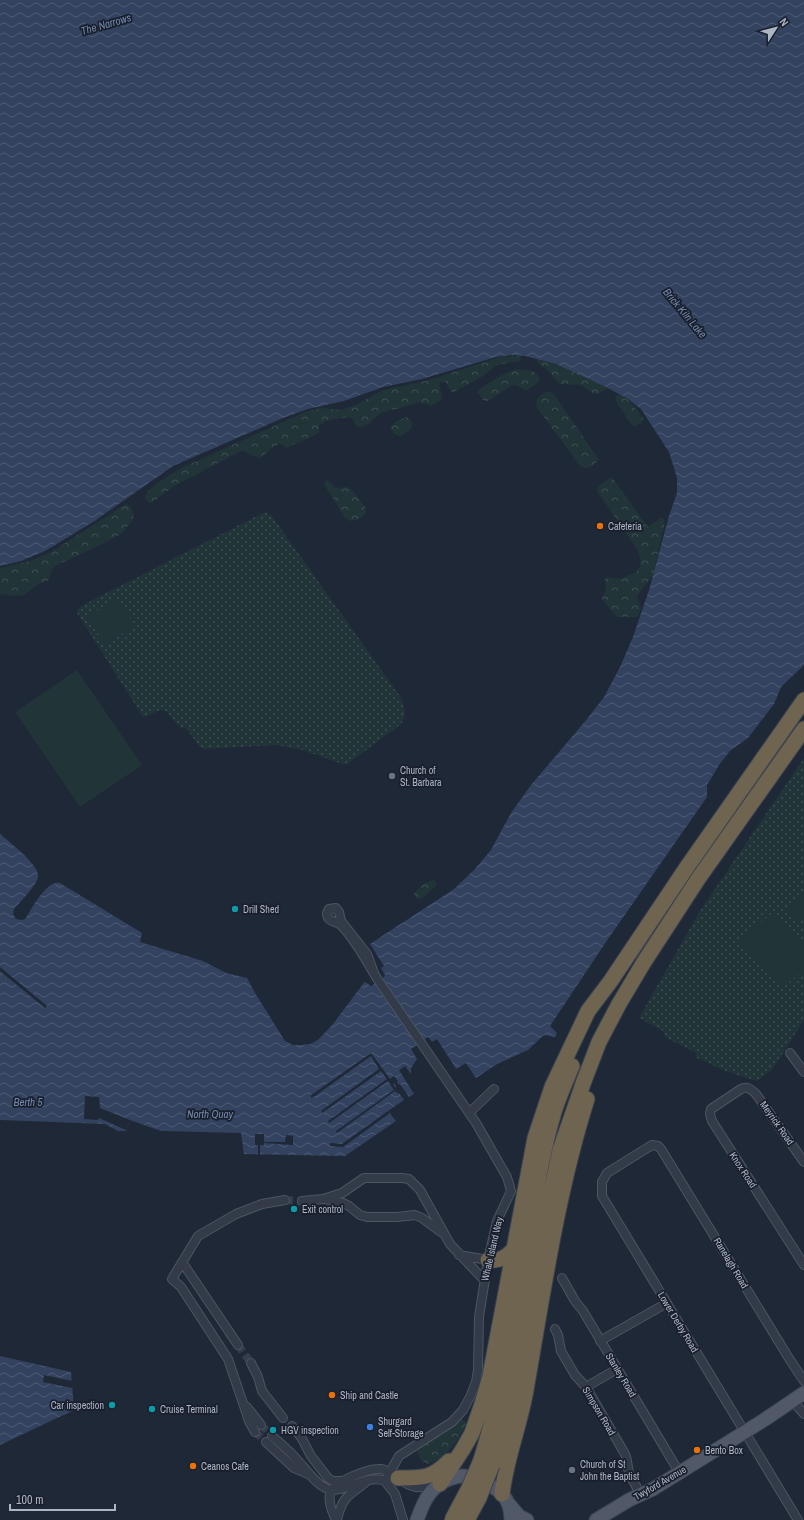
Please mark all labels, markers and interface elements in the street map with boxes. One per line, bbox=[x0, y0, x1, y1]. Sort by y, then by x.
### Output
north arrow bbox=[756, 8, 796, 48]
water label: The Narrows bbox=[79, 10, 133, 38]
text: N bbox=[777, 15, 792, 29]
water label: Brick Kiln Lake bbox=[660, 285, 710, 341]
place label: Cafeteria bbox=[608, 520, 642, 533]
marker: Cafeteria bbox=[595, 521, 605, 531]
place label: Church of St. Barbara bbox=[400, 764, 442, 789]
marker: Church of St. Barbara bbox=[387, 771, 397, 781]
place label: Drill Shed bbox=[243, 903, 279, 916]
marker: Drill Shed bbox=[230, 904, 240, 914]
water label: Berth 5 bbox=[13, 1095, 43, 1109]
street label: Meyrick Road bbox=[757, 1099, 797, 1147]
water label: North Quay bbox=[187, 1107, 234, 1121]
street label: Knox Road bbox=[726, 1149, 760, 1191]
place label: Exit control bbox=[302, 1203, 343, 1216]
marker: Exit control bbox=[289, 1204, 299, 1214]
street label: Whale Island Way bbox=[478, 1215, 506, 1283]
street label: Ranelagh Road bbox=[711, 1235, 751, 1291]
street label: Lower Derby Road bbox=[655, 1289, 701, 1355]
street label: Stanley Road bbox=[603, 1351, 639, 1399]
street label: Simpson Road bbox=[579, 1384, 619, 1438]
place label: Ship and Castle bbox=[340, 1389, 399, 1402]
marker: Ship and Castle bbox=[327, 1390, 337, 1400]
place label: Car inspection bbox=[51, 1399, 104, 1412]
marker: Car inspection bbox=[107, 1400, 117, 1410]
place label: Cruise Terminal bbox=[160, 1403, 218, 1416]
marker: Cruise Terminal bbox=[147, 1404, 157, 1414]
place label: Shurgard Self-Storage bbox=[378, 1415, 424, 1440]
marker: Shurgard Self-Storage bbox=[365, 1422, 375, 1432]
place label: HGV inspection bbox=[281, 1424, 339, 1437]
marker: HGV inspection bbox=[268, 1425, 278, 1435]
place label: Bento Box bbox=[705, 1444, 744, 1457]
marker: Bento Box bbox=[692, 1445, 702, 1455]
place label: Church of St John the Baptist bbox=[580, 1458, 640, 1483]
place label: Ceanos Cafe bbox=[201, 1460, 249, 1473]
marker: Ceanos Cafe bbox=[188, 1461, 198, 1471]
street label: Twyford Avenue bbox=[632, 1463, 689, 1503]
marker: Church of St John the Baptist bbox=[567, 1465, 577, 1475]
scale bar bbox=[10, 1486, 115, 1512]
text: 100 m bbox=[16, 1492, 43, 1508]

